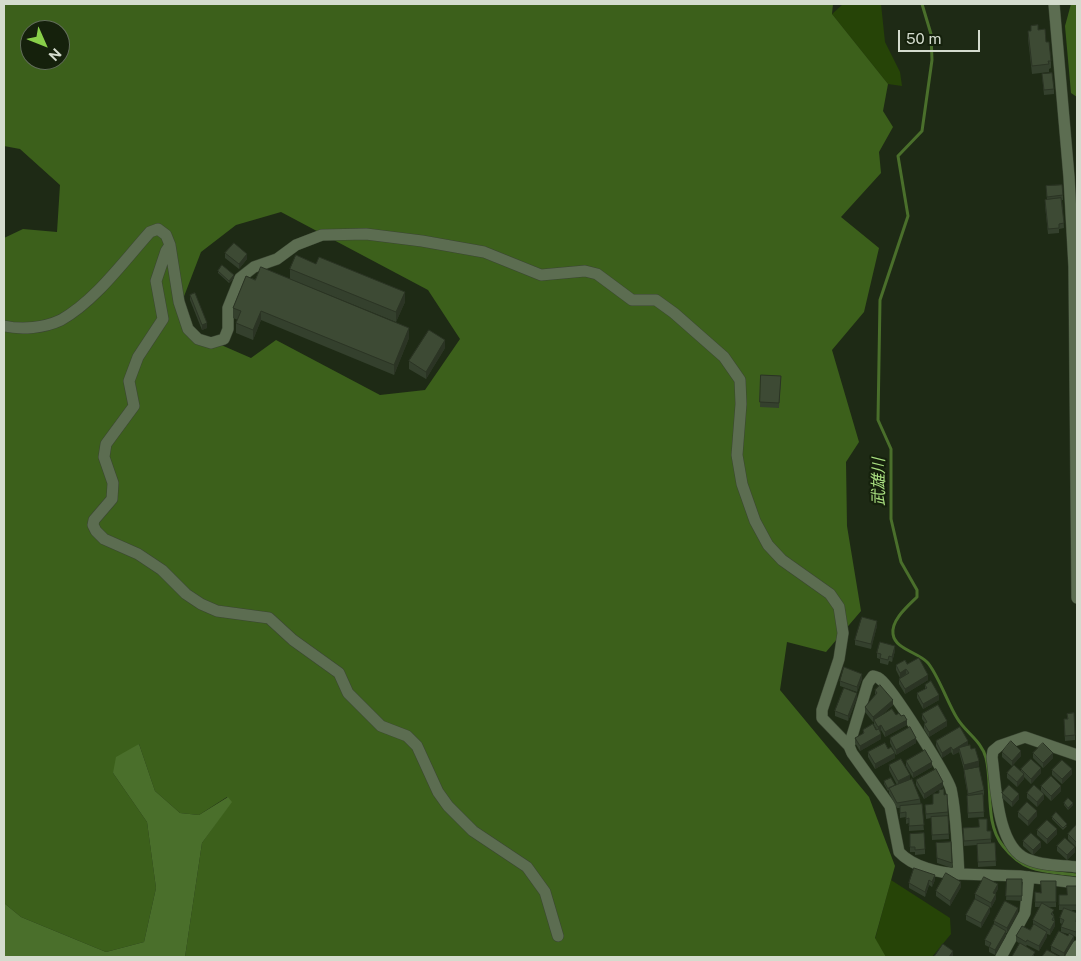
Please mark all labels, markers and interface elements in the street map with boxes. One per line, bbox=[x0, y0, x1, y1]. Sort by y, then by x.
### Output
north arrow bbox=[20, 20, 70, 70]
scale bar bbox=[901, 20, 984, 52]
text: 50 m bbox=[906, 30, 941, 47]
text: N bbox=[46, 45, 65, 64]
water label: 武雄川 bbox=[869, 458, 889, 506]

